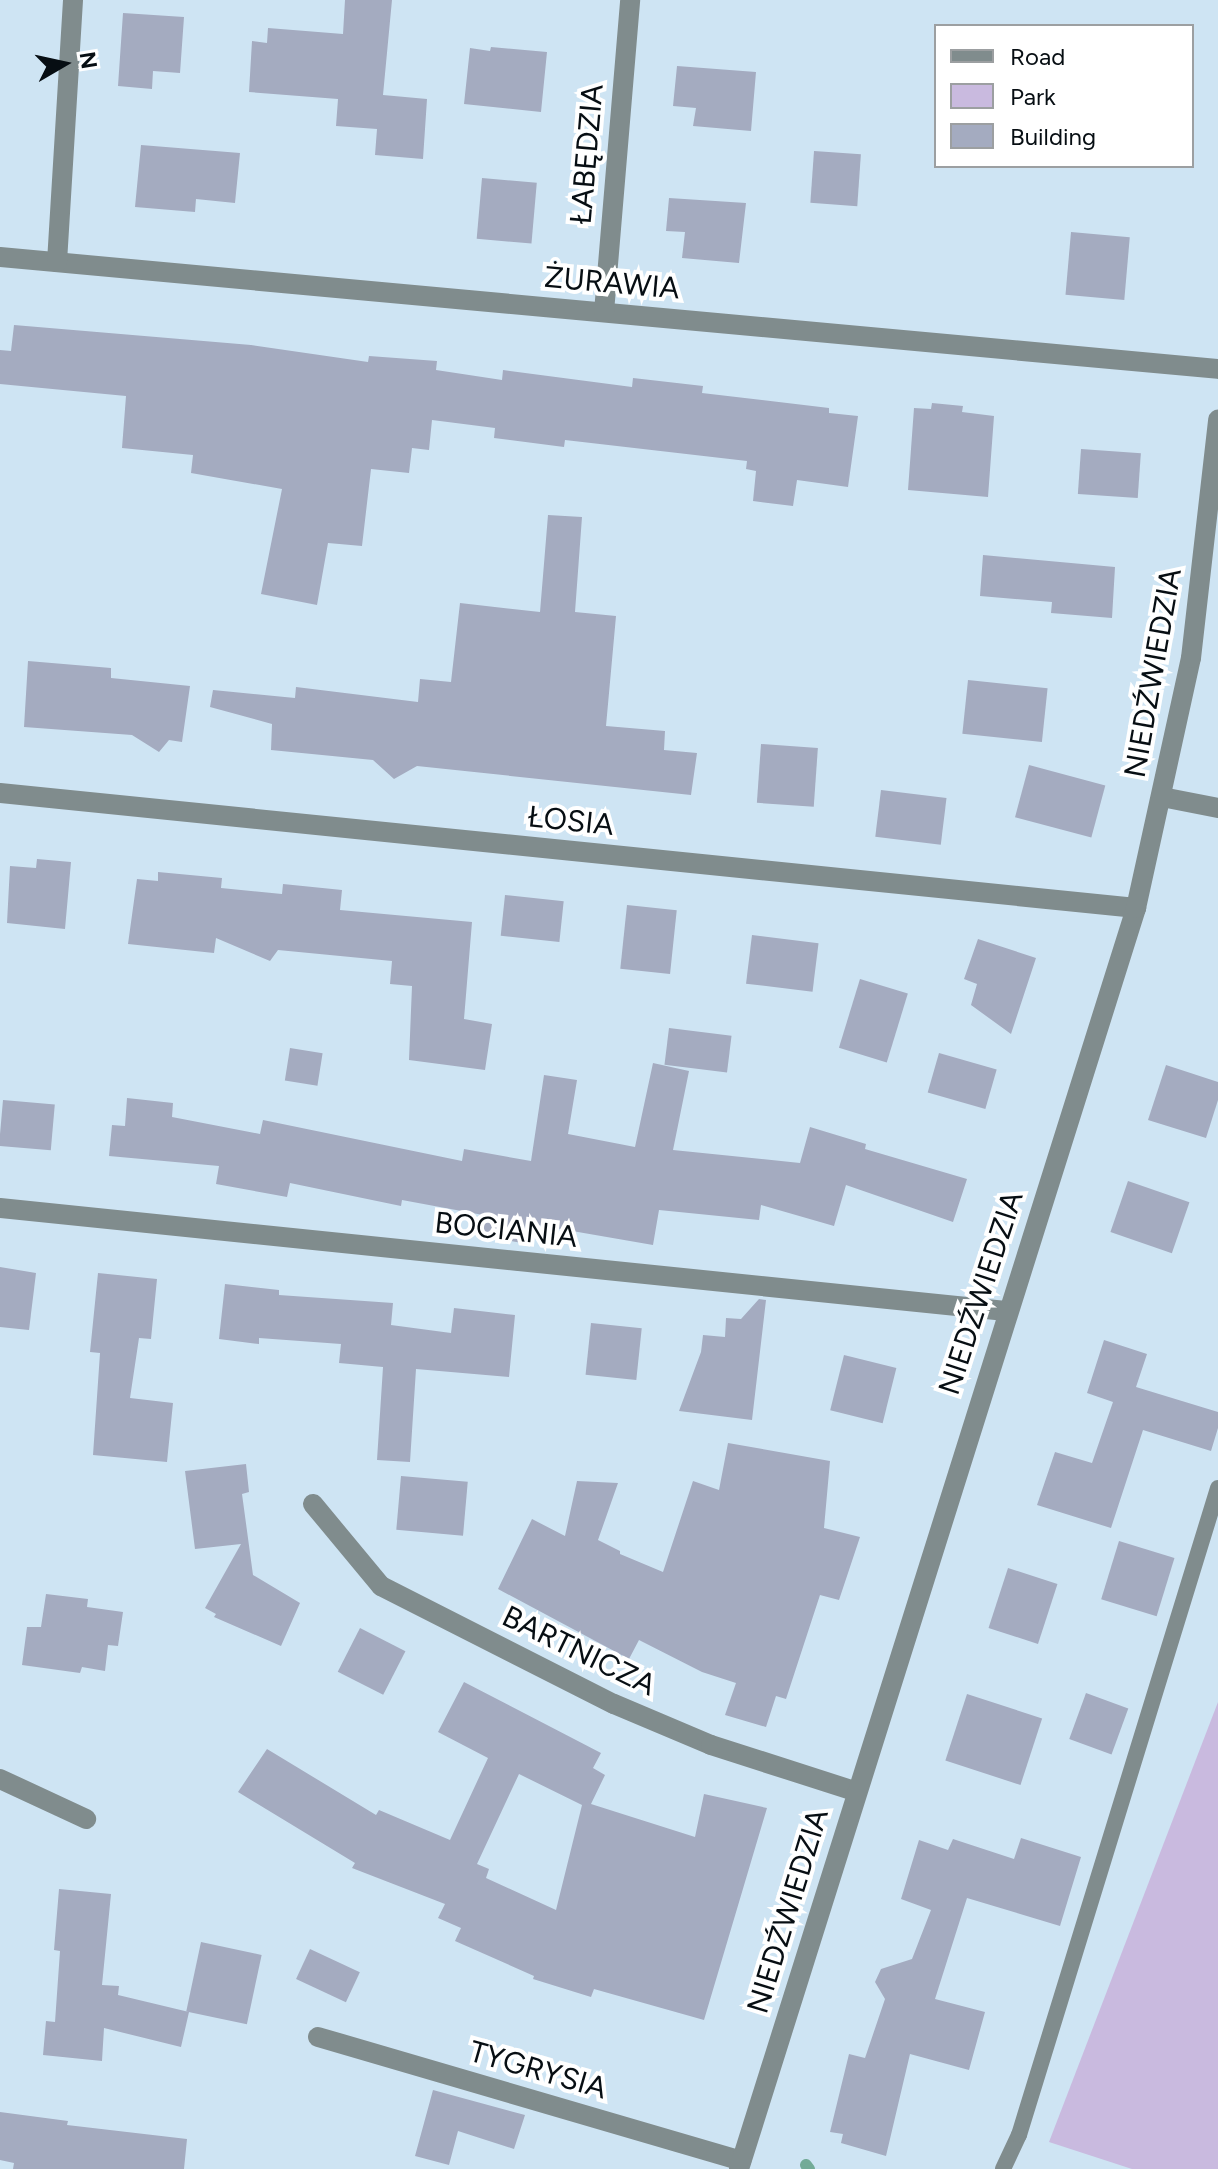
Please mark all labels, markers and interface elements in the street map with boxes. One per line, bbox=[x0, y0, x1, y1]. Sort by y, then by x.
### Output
north arrow bbox=[24, 24, 104, 104]
legend bbox=[934, 24, 1194, 168]
text: Road bbox=[1010, 42, 1065, 71]
text: N bbox=[74, 50, 103, 71]
text: Park bbox=[1010, 82, 1056, 111]
street label: ŁABĘDZIA bbox=[563, 83, 611, 225]
text: Building bbox=[1010, 122, 1096, 151]
street label: ŻURAWIA bbox=[543, 259, 681, 307]
street label: NIEDŹWIEDZIA bbox=[1117, 565, 1189, 781]
street label: ŁOSIA bbox=[526, 799, 616, 843]
street label: NIEDŹWIEDZIA bbox=[931, 1187, 1031, 1399]
street label: BOCIANIA bbox=[433, 1205, 579, 1255]
street label: BARTNICZA bbox=[496, 1598, 662, 1704]
street label: NIEDŹWIEDZIA bbox=[740, 1804, 836, 2018]
street label: TYGRYSIA bbox=[465, 2033, 611, 2107]

